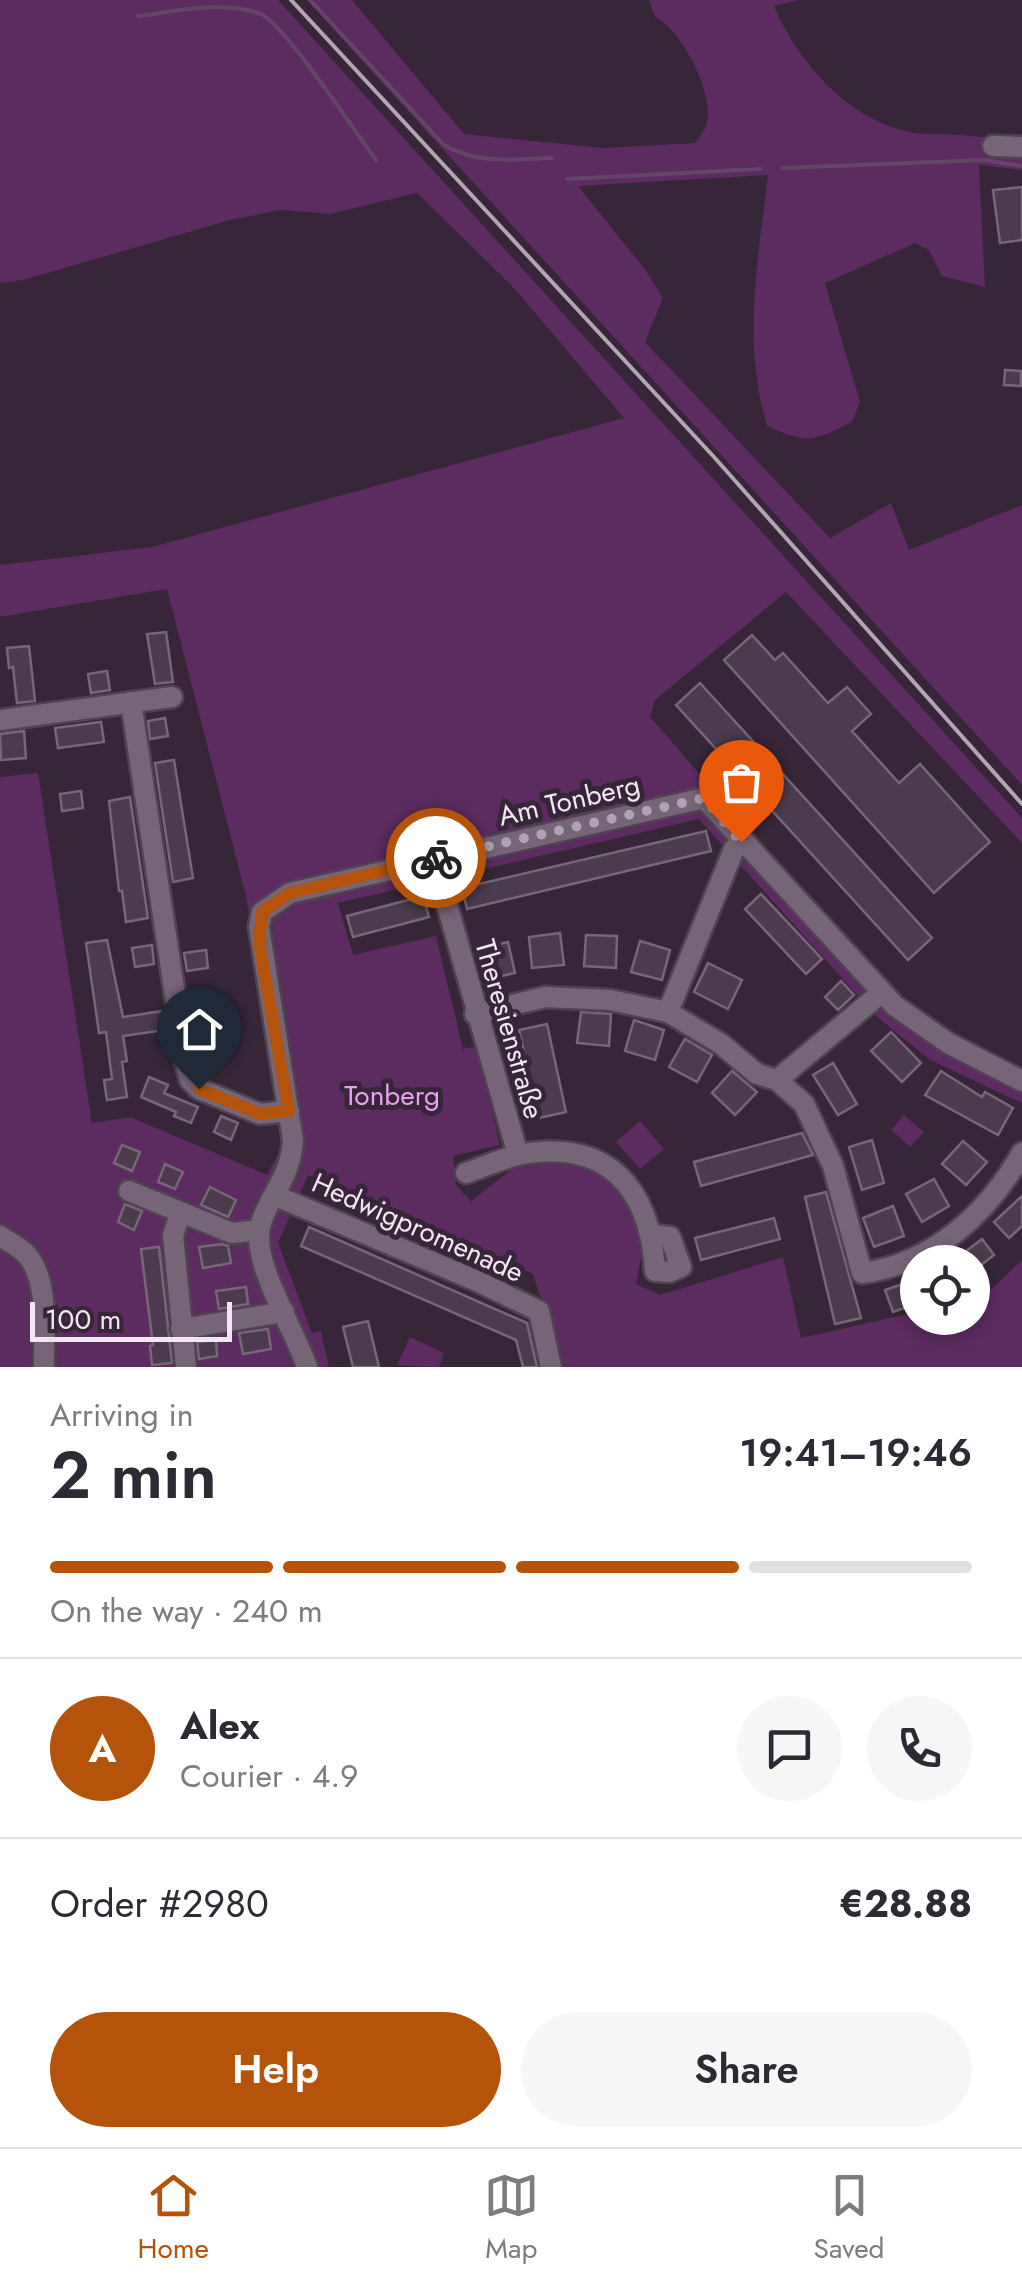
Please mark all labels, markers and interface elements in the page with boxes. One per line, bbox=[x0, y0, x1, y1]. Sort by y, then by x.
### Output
pin bbox=[699, 740, 784, 843]
icon: bag bbox=[714, 755, 769, 810]
street label: Am Tonberg bbox=[494, 764, 644, 837]
courier bbox=[386, 808, 486, 908]
icon: bike bbox=[409, 831, 464, 886]
street label: Theresienstraße bbox=[464, 935, 555, 1124]
pin bbox=[157, 987, 242, 1090]
icon: home bbox=[172, 1002, 227, 1057]
park label: Tonberg bbox=[344, 1075, 440, 1116]
street label: Hedwigpromenade bbox=[305, 1162, 530, 1293]
map controls bbox=[900, 1245, 990, 1335]
button: locate bbox=[900, 1245, 990, 1335]
scale bar bbox=[30, 1297, 232, 1342]
text: 100 m bbox=[45, 1299, 121, 1340]
text: Arriving in bbox=[50, 1392, 194, 1438]
text: 19:41–19:46 bbox=[740, 1425, 972, 1480]
text: 2 min bbox=[50, 1428, 217, 1522]
text: On the way · 240 m bbox=[50, 1588, 323, 1634]
button: chat bbox=[737, 1696, 842, 1801]
button: phone bbox=[867, 1696, 972, 1801]
text: Alex bbox=[180, 1698, 260, 1753]
text: A bbox=[89, 1721, 116, 1776]
text: Courier · 4.9 bbox=[180, 1753, 358, 1799]
text: Order #2980 bbox=[50, 1876, 269, 1931]
text: €28.88 bbox=[839, 1876, 972, 1931]
button: Help bbox=[50, 2012, 501, 2127]
button: Share bbox=[521, 2012, 972, 2127]
tab: Home bbox=[137, 2168, 209, 2269]
tab: Map bbox=[484, 2168, 539, 2269]
tab: Saved bbox=[814, 2168, 885, 2269]

